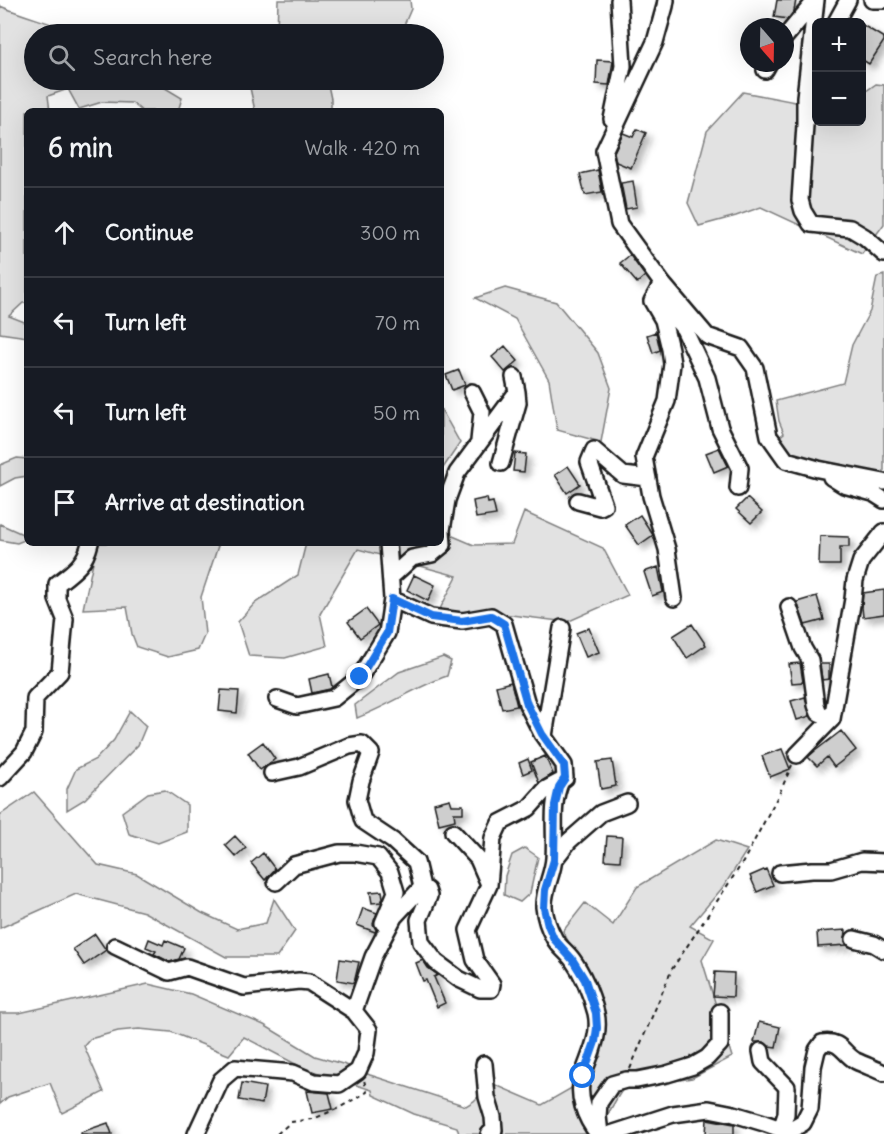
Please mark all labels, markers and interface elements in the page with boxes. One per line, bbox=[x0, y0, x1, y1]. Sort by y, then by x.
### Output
north arrow bbox=[740, 18, 794, 72]
map controls bbox=[812, 18, 866, 126]
button: + bbox=[812, 18, 866, 72]
search box bbox=[24, 24, 444, 90]
icon: search bbox=[45, 41, 78, 74]
text: Search here bbox=[93, 43, 212, 71]
button: − bbox=[812, 72, 866, 126]
text: 6 min bbox=[48, 131, 113, 164]
text: Walk · 420 m bbox=[304, 135, 420, 160]
icon: ahead bbox=[48, 216, 81, 249]
text: Continue bbox=[105, 218, 194, 246]
text: 300 m bbox=[360, 220, 420, 245]
icon: left bbox=[48, 306, 81, 339]
text: Turn left bbox=[105, 308, 186, 336]
text: 70 m bbox=[375, 310, 420, 335]
icon: left bbox=[48, 396, 81, 429]
text: Turn left bbox=[105, 398, 186, 426]
text: 50 m bbox=[373, 400, 420, 425]
icon: arrive bbox=[48, 486, 81, 519]
text: Arrive at destination bbox=[105, 488, 305, 516]
route end bbox=[346, 663, 372, 689]
route start bbox=[569, 1062, 595, 1088]

